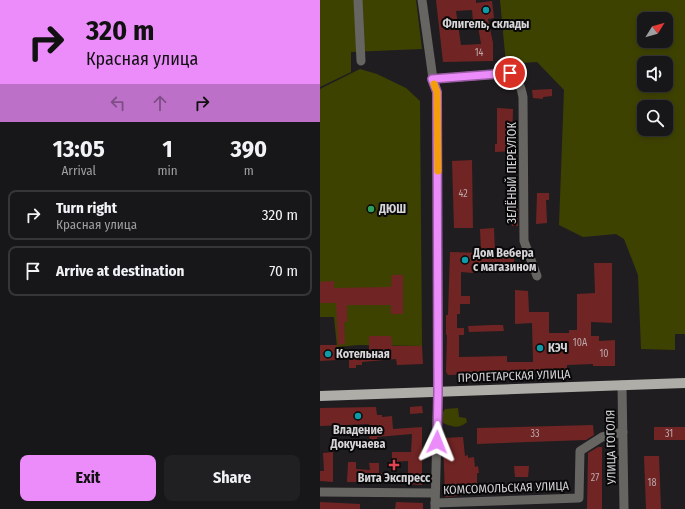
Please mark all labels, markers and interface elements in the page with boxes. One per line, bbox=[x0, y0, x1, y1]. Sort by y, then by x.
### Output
marker: Флигель, склады bbox=[481, 5, 491, 15]
north arrow bbox=[637, 12, 673, 48]
map controls bbox=[637, 12, 673, 136]
text: 320 m bbox=[86, 14, 154, 47]
icon: right bbox=[20, 16, 72, 68]
place label: Флигель, склады bbox=[443, 17, 529, 31]
house number: 14 bbox=[475, 47, 484, 59]
text: Красная улица bbox=[86, 48, 198, 70]
pin bbox=[493, 56, 527, 90]
button: sound bbox=[637, 56, 673, 92]
icon: arrive bbox=[499, 62, 521, 84]
icon: left bbox=[107, 92, 129, 114]
icon: ahead bbox=[149, 92, 171, 114]
icon: right bbox=[191, 92, 213, 114]
button: search bbox=[637, 100, 673, 136]
street label: ЗЕЛЁНЫЙ ПЕРЕУЛОК bbox=[504, 122, 519, 224]
text: 13:05 bbox=[53, 135, 105, 163]
text: 1 bbox=[163, 135, 173, 163]
text: 390 bbox=[231, 135, 267, 163]
text: Arrival bbox=[62, 163, 96, 178]
text: min bbox=[158, 163, 178, 178]
text: m bbox=[244, 163, 254, 178]
house number: 42 bbox=[458, 188, 468, 200]
text: Turn right bbox=[56, 199, 117, 217]
place label: ДЮШ bbox=[378, 202, 406, 216]
icon: right bbox=[22, 204, 44, 226]
marker: ДЮШ bbox=[366, 204, 376, 214]
text: 320 m bbox=[262, 206, 298, 224]
text: Красная улица bbox=[56, 217, 137, 232]
place label: Дом Вебера с магазином bbox=[472, 246, 537, 274]
marker: Дом Вебера с магазином bbox=[460, 255, 470, 265]
icon: arrive bbox=[22, 260, 44, 282]
text: Arrive at destination bbox=[56, 262, 184, 280]
text: 70 m bbox=[269, 262, 298, 280]
house number: 10А bbox=[573, 337, 588, 349]
place label: КЭЧ bbox=[548, 341, 568, 355]
marker: КЭЧ bbox=[535, 343, 545, 353]
place label: Котельная bbox=[336, 347, 390, 361]
house number: 10 bbox=[599, 348, 609, 360]
marker: Котельная bbox=[323, 349, 333, 359]
street label: ПРОЛЕТАРСКАЯ УЛИЦА bbox=[457, 367, 571, 385]
street label: УЛИЦА ГОГОЛЯ bbox=[603, 410, 619, 485]
marker: Владение Докучаева bbox=[353, 411, 363, 421]
position arrow bbox=[416, 421, 458, 463]
place label: Владение Докучаева bbox=[329, 423, 386, 451]
house number: 33 bbox=[530, 428, 540, 440]
house number: 31 bbox=[665, 428, 673, 440]
button: Exit bbox=[20, 455, 156, 501]
button: Share bbox=[164, 455, 300, 501]
marker: Вита Экспресс bbox=[389, 460, 399, 470]
place label: Вита Экспресс bbox=[358, 471, 431, 485]
house number: 27 bbox=[591, 472, 599, 484]
house number: 18 bbox=[648, 477, 656, 489]
street label: КОМСОМОЛЬСКАЯ УЛИЦА bbox=[443, 479, 570, 497]

